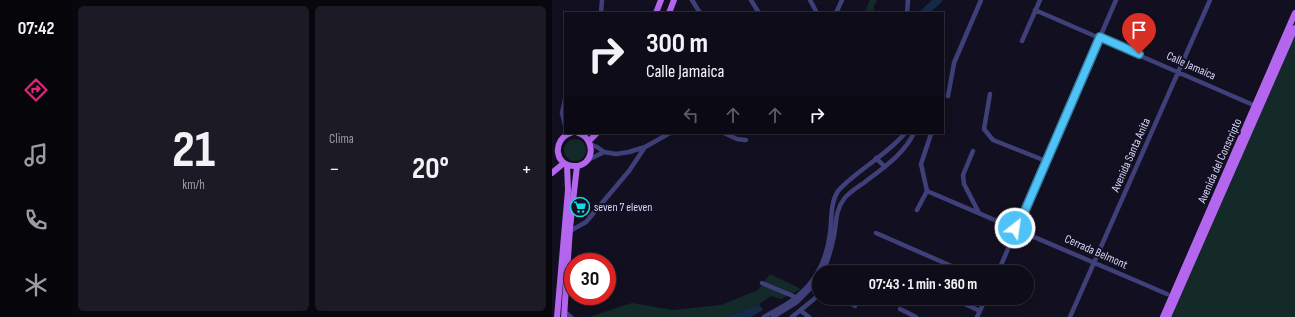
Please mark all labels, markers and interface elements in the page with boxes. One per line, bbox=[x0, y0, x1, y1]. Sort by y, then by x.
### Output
pin bbox=[1122, 13, 1156, 54]
text: 07:42 bbox=[18, 18, 54, 39]
icon: arrive bbox=[1128, 19, 1150, 41]
text: 300 m bbox=[646, 27, 708, 60]
icon: right bbox=[580, 28, 632, 80]
street label: Calle Jamaica bbox=[1164, 49, 1218, 84]
text: Calle Jamaica bbox=[646, 61, 725, 82]
icon: directions bbox=[22, 76, 50, 104]
icon: left bbox=[680, 104, 702, 126]
icon: ahead bbox=[722, 104, 744, 126]
icon: ahead bbox=[764, 104, 786, 126]
icon: right bbox=[806, 104, 828, 126]
street label: Avenida Santa Anita bbox=[1108, 115, 1154, 195]
street label: Avenida del Conscripto bbox=[1194, 116, 1245, 207]
text: 21 bbox=[172, 119, 215, 182]
text: Clima bbox=[329, 131, 354, 147]
icon: music bbox=[22, 141, 50, 169]
text: 20° bbox=[412, 151, 449, 187]
text: − bbox=[329, 156, 340, 183]
text: + bbox=[521, 156, 532, 183]
text: km/h bbox=[182, 177, 205, 193]
supermarket icon: seven 7 eleven bbox=[569, 196, 591, 218]
place label: seven 7 eleven bbox=[594, 200, 652, 215]
icon: phone bbox=[22, 206, 50, 234]
position arrow bbox=[994, 207, 1036, 249]
street label: Cerrada Belmont bbox=[1062, 231, 1130, 273]
speed limit sign: 30 bbox=[564, 253, 616, 305]
icon: climate bbox=[22, 271, 50, 299]
text: 07:43 · 1 min · 360 m bbox=[869, 275, 977, 294]

